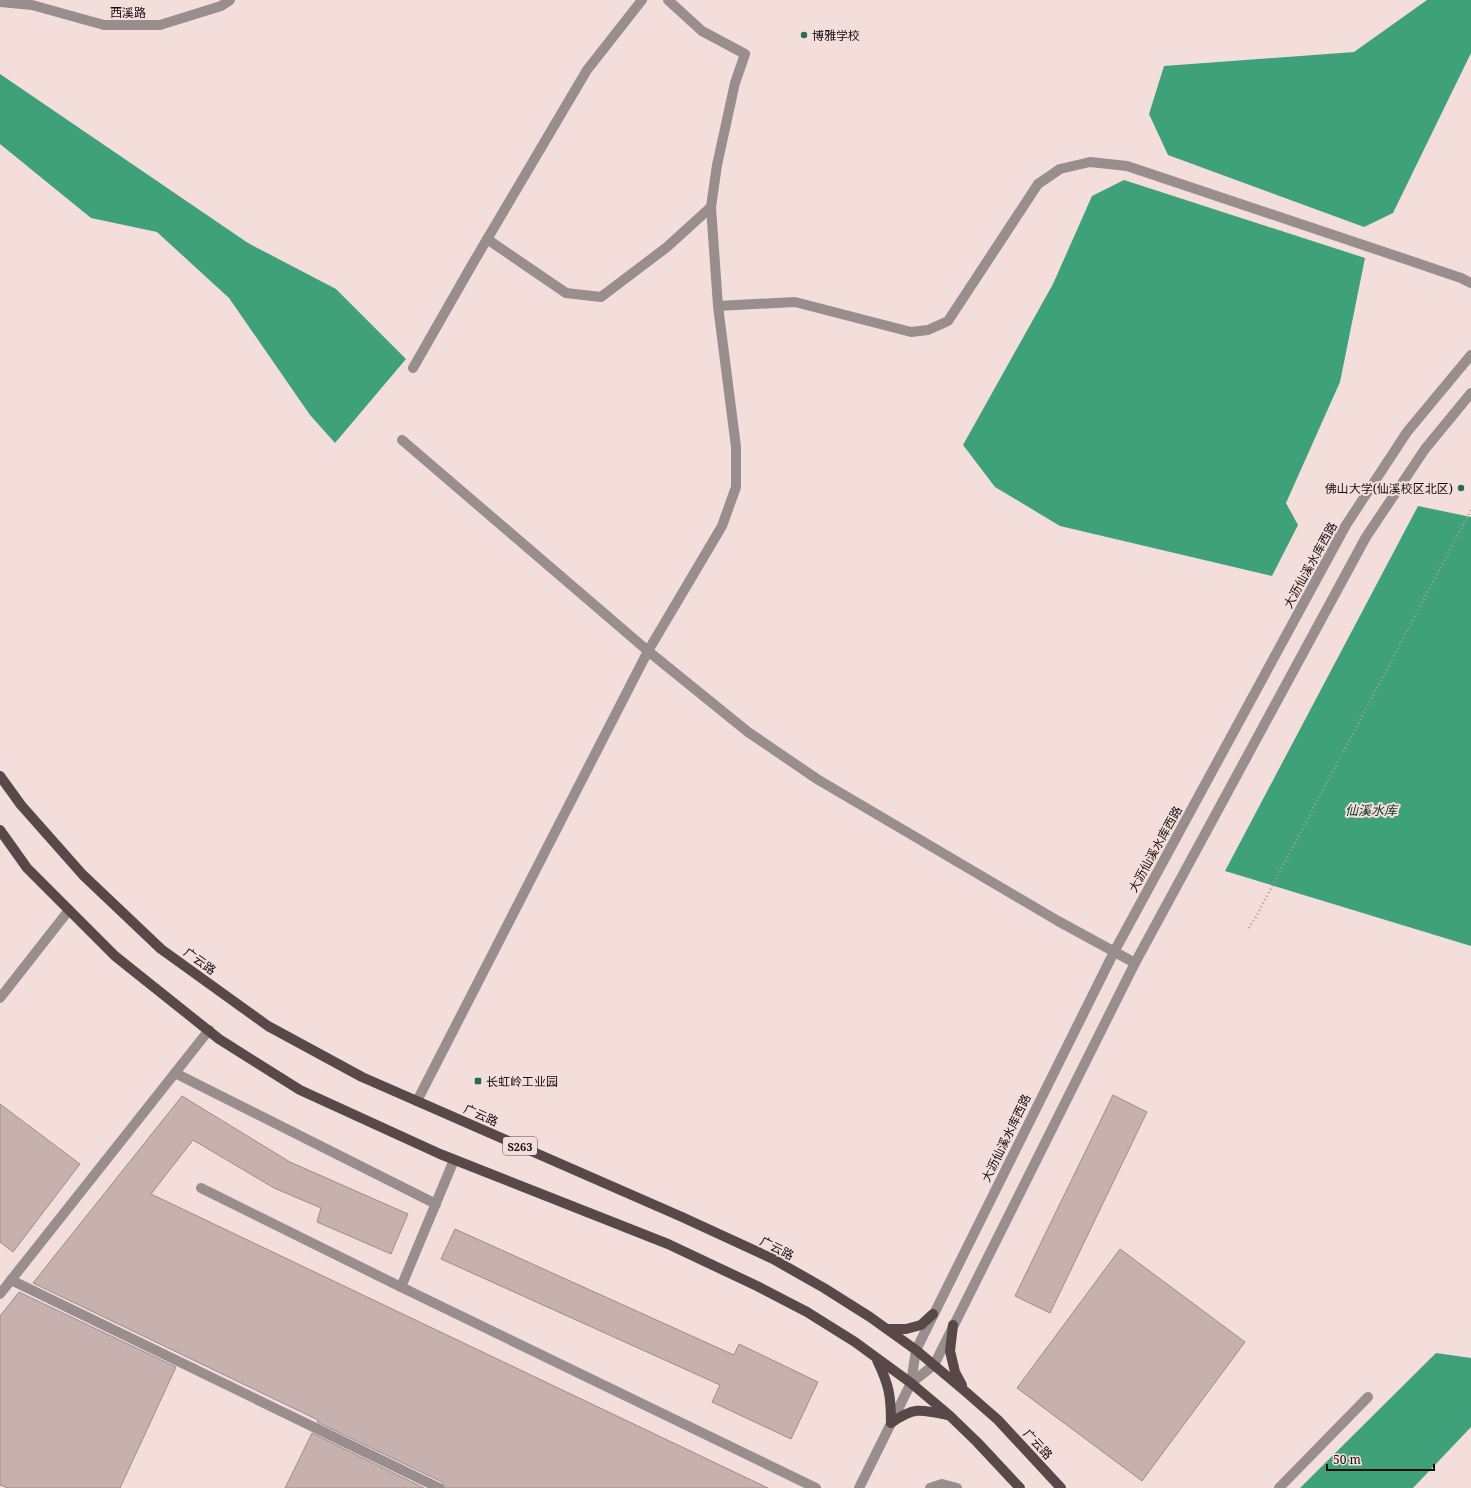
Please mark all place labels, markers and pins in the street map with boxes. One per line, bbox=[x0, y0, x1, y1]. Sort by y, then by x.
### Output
place label: 博雅学校 bbox=[812, 27, 860, 44]
marker: 博雅学校 bbox=[799, 30, 809, 40]
place label: 佛山大学(仙溪校区北区) bbox=[1325, 480, 1453, 497]
marker: 佛山大学(仙溪校区北区) bbox=[1456, 483, 1466, 493]
place label: 长虹岭工业园 bbox=[486, 1073, 558, 1090]
marker: 长虹岭工业园 bbox=[473, 1076, 483, 1086]

